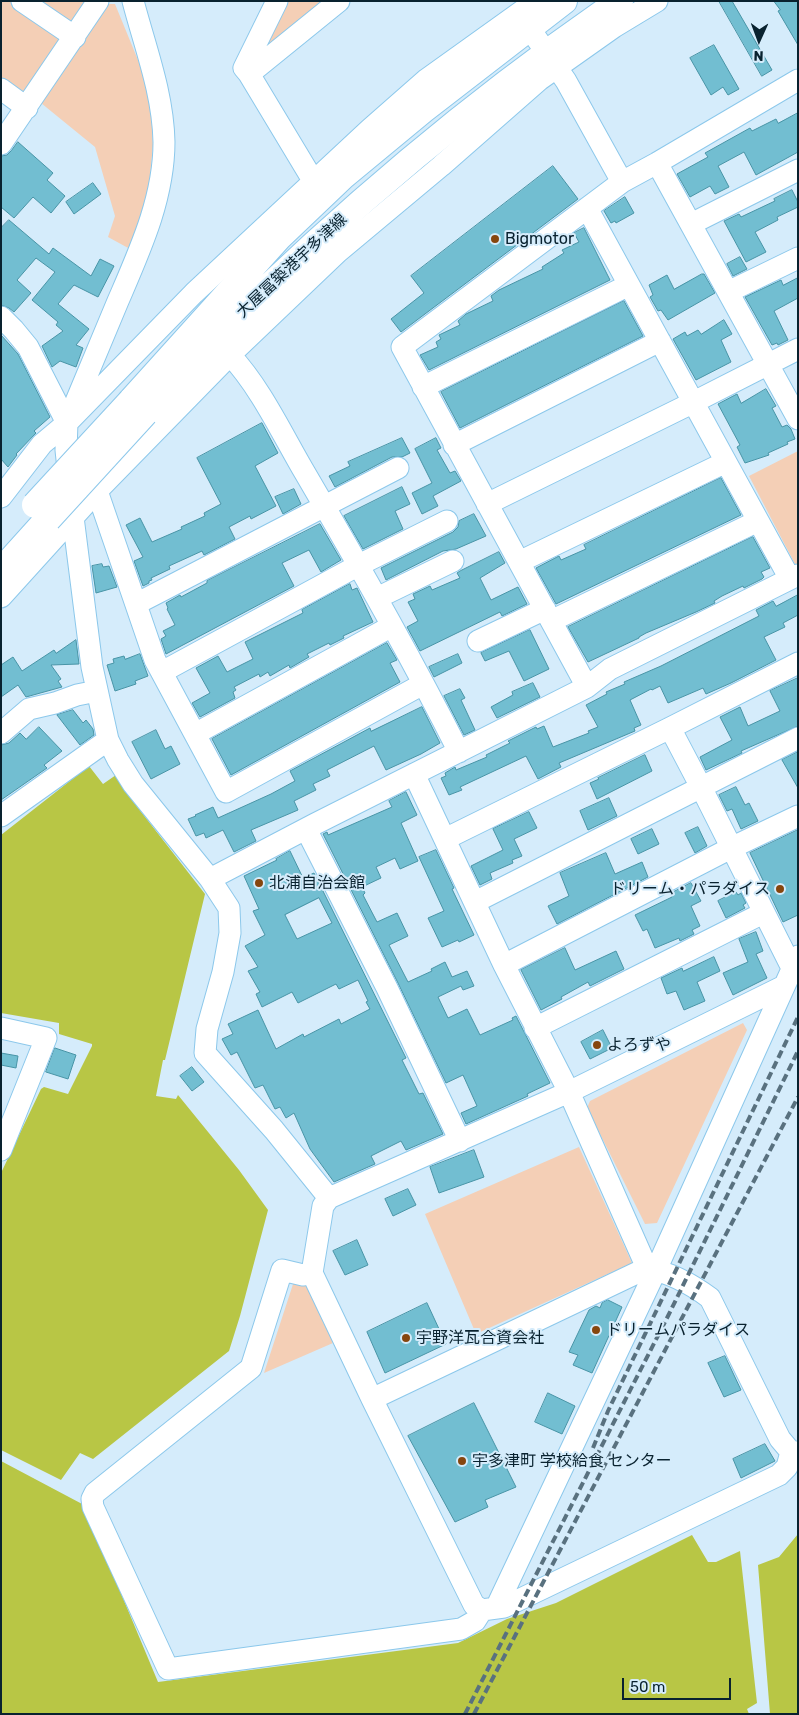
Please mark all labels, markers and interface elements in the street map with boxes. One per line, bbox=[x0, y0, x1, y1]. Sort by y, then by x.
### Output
north arrow bbox=[734, 15, 784, 65]
text: N bbox=[753, 47, 764, 64]
street label: 大屋冨築港宇多津線 bbox=[233, 210, 351, 322]
place label: Bigmotor bbox=[505, 229, 574, 249]
marker: Bigmotor bbox=[489, 233, 501, 245]
place label: 北浦自治会館 bbox=[269, 873, 365, 893]
marker: 北浦自治会館 bbox=[253, 877, 265, 889]
place label: ドリーム・パラダイス bbox=[610, 879, 770, 899]
marker: ドリーム・パラダイス bbox=[774, 883, 786, 895]
place label: よろずや bbox=[607, 1035, 671, 1055]
marker: よろずや bbox=[591, 1039, 603, 1051]
place label: ドリームパラダイス bbox=[606, 1320, 750, 1340]
marker: ドリームパラダイス bbox=[590, 1324, 602, 1336]
place label: 宇野洋瓦合資会社 bbox=[416, 1328, 544, 1348]
marker: 宇野洋瓦合資会社 bbox=[400, 1332, 412, 1344]
place label: 宇多津町 学校給食 センター bbox=[472, 1451, 672, 1471]
marker: 宇多津町 学校給食 センター bbox=[456, 1455, 468, 1467]
scale bar bbox=[624, 1668, 733, 1700]
text: 50 m bbox=[630, 1678, 665, 1696]

